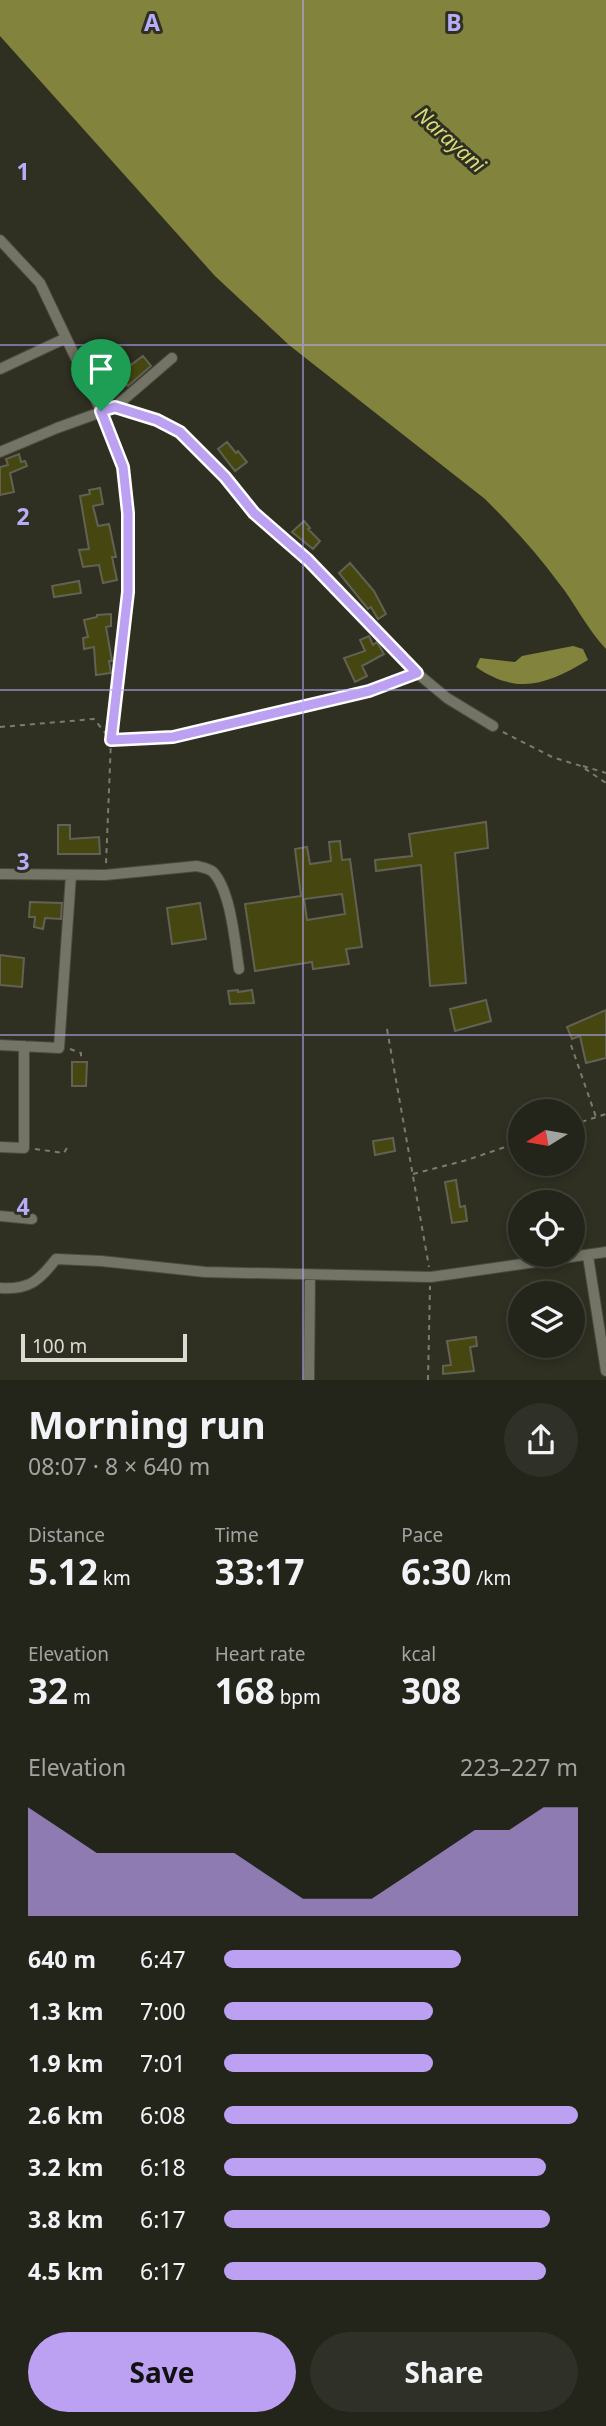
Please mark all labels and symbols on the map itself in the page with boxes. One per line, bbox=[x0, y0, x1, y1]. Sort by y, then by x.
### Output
text: A bbox=[144, 6, 160, 38]
text: B bbox=[446, 6, 462, 38]
water label: Narayani bbox=[409, 100, 492, 179]
text: 1 bbox=[16, 155, 30, 187]
pin bbox=[71, 339, 131, 411]
text: 2 bbox=[16, 500, 30, 532]
text: 3 bbox=[16, 845, 30, 877]
north arrow bbox=[508, 1099, 584, 1176]
text: 4 bbox=[16, 1190, 30, 1222]
scale bar bbox=[21, 1330, 187, 1362]

